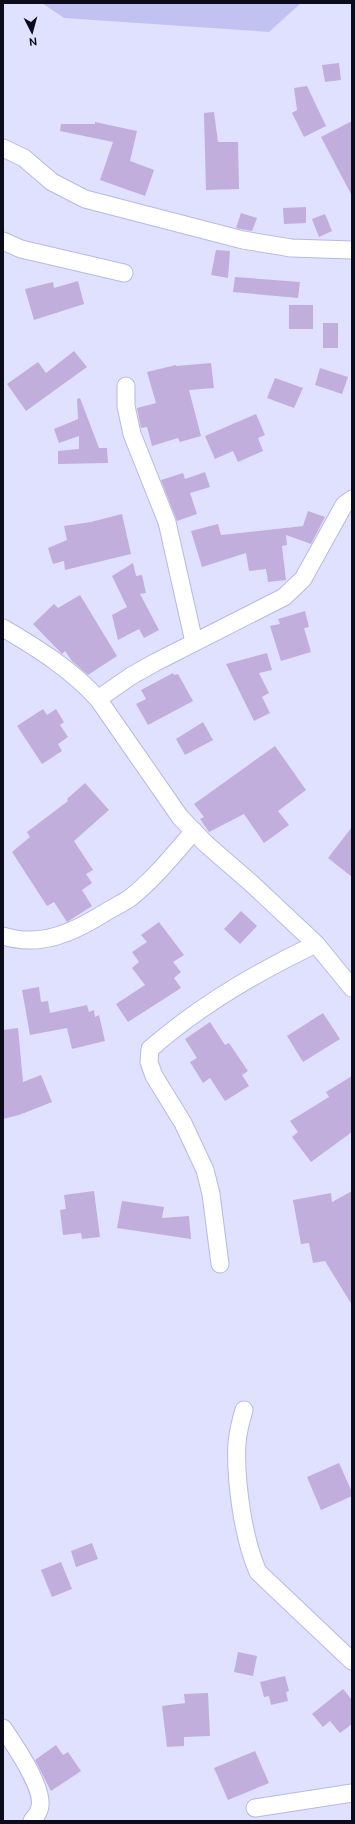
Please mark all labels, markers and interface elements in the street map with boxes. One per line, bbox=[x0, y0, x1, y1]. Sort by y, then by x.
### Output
north arrow bbox=[12, 12, 52, 52]
text: N bbox=[28, 36, 38, 48]

